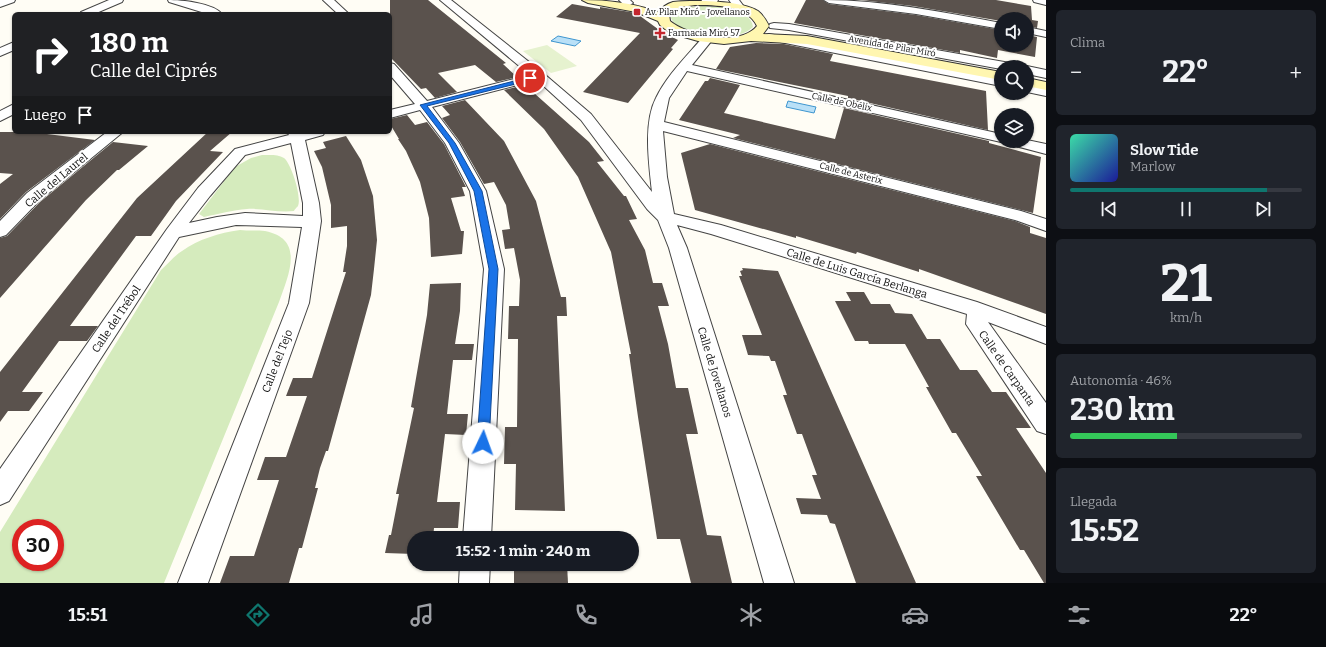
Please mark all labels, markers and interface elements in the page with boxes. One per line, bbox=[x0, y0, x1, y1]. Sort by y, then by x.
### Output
marker: Av. Pilar Miró - Jovellanos bbox=[632, 7, 642, 17]
place label: Av. Pilar Miró - Jovellanos bbox=[645, 7, 750, 17]
map controls bbox=[994, 12, 1034, 148]
button: sound bbox=[994, 12, 1034, 52]
text: 180 m bbox=[90, 26, 168, 59]
icon: right bbox=[24, 28, 76, 80]
marker: Farmacia Miró 57 bbox=[655, 28, 665, 38]
place label: Farmacia Miró 57 bbox=[668, 28, 740, 38]
street label: Avenida de Pilar Miró bbox=[848, 33, 936, 59]
text: Clima bbox=[1070, 35, 1105, 50]
text: 22° bbox=[1162, 54, 1209, 90]
text: − bbox=[1070, 59, 1082, 86]
text: + bbox=[1289, 59, 1302, 86]
text: Calle del Ciprés bbox=[90, 60, 217, 82]
button: search bbox=[994, 60, 1034, 100]
pin bbox=[513, 61, 547, 95]
icon: arrive bbox=[519, 67, 541, 89]
street label: Calle de Obélix bbox=[811, 91, 873, 113]
icon: arrive bbox=[74, 104, 96, 126]
text: Luego bbox=[24, 106, 66, 124]
button: layers bbox=[994, 108, 1034, 148]
text: Slow Tide bbox=[1130, 141, 1198, 159]
street label: Calle del Laurel bbox=[22, 150, 90, 210]
text: Marlow bbox=[1130, 159, 1175, 174]
street label: Calle de Asterix bbox=[819, 160, 883, 186]
icon: previous bbox=[1098, 198, 1120, 220]
icon: pause bbox=[1175, 198, 1197, 220]
icon: next bbox=[1252, 198, 1274, 220]
street label: Calle de Luis García Berlanga bbox=[785, 246, 929, 301]
text: 21 bbox=[1160, 252, 1212, 315]
street label: Calle del Trébol bbox=[89, 283, 144, 355]
text: km/h bbox=[1170, 310, 1202, 325]
street label: Calle de Jovellanos bbox=[695, 325, 735, 419]
street label: Calle del Tejo bbox=[260, 328, 295, 394]
street label: Calle de Carpanta bbox=[976, 328, 1037, 409]
text: Autonomía · 46% bbox=[1070, 373, 1172, 388]
text: 230 km bbox=[1070, 392, 1175, 428]
position arrow bbox=[462, 422, 504, 464]
text: Llegada bbox=[1070, 494, 1117, 509]
text: 15:52 bbox=[1070, 513, 1139, 549]
speed limit sign: 30 bbox=[12, 519, 64, 571]
text: 15:52 · 1 min · 240 m bbox=[456, 542, 590, 560]
icon: directions bbox=[244, 601, 272, 629]
icon: music bbox=[408, 601, 436, 629]
icon: phone bbox=[572, 601, 600, 629]
icon: climate bbox=[737, 601, 765, 629]
icon: car bbox=[901, 601, 929, 629]
icon: filters bbox=[1065, 601, 1093, 629]
text: 15:51 bbox=[68, 604, 107, 626]
text: 22° bbox=[1230, 604, 1258, 626]

